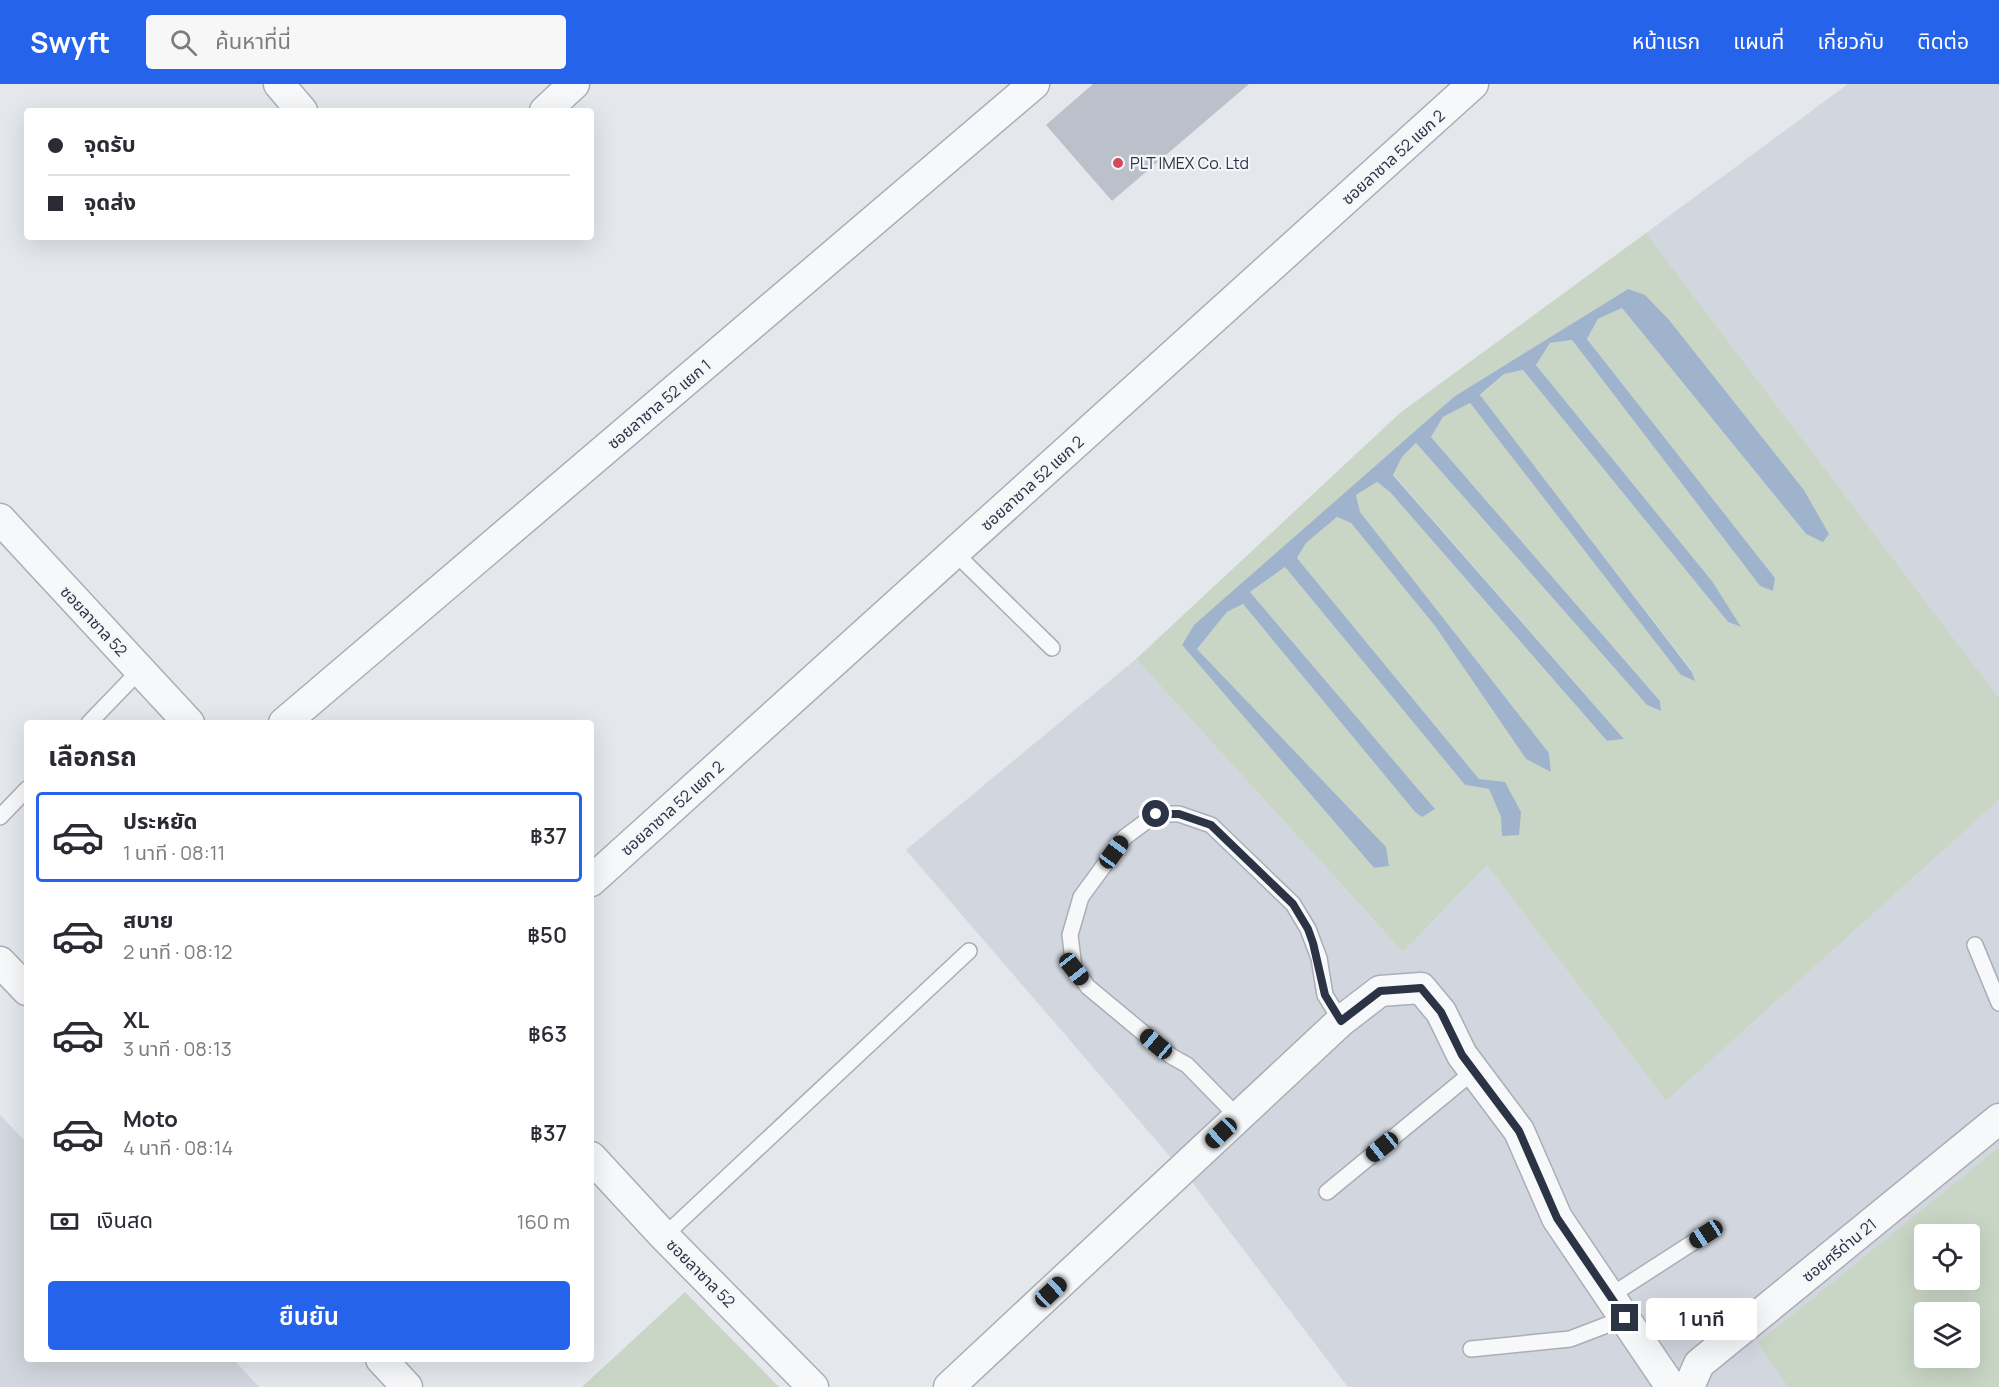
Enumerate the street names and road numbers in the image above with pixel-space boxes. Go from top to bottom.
street label: ซอยลาซาล 52 แยก 2 [1337,105,1449,209]
street label: ซอยลาซาล 52 แยก 1 [602,354,716,454]
street label: ซอยลาซาล 52 แยก 2 [976,431,1088,535]
street label: ซอยลาซาล 52 [56,581,132,661]
street label: ซอยลาซาล 52 แยก 2 [616,756,728,860]
street label: ซอยศรีด่าน 21 [1797,1213,1881,1287]
street label: ซอยลาซาล 52 [662,1234,740,1312]

